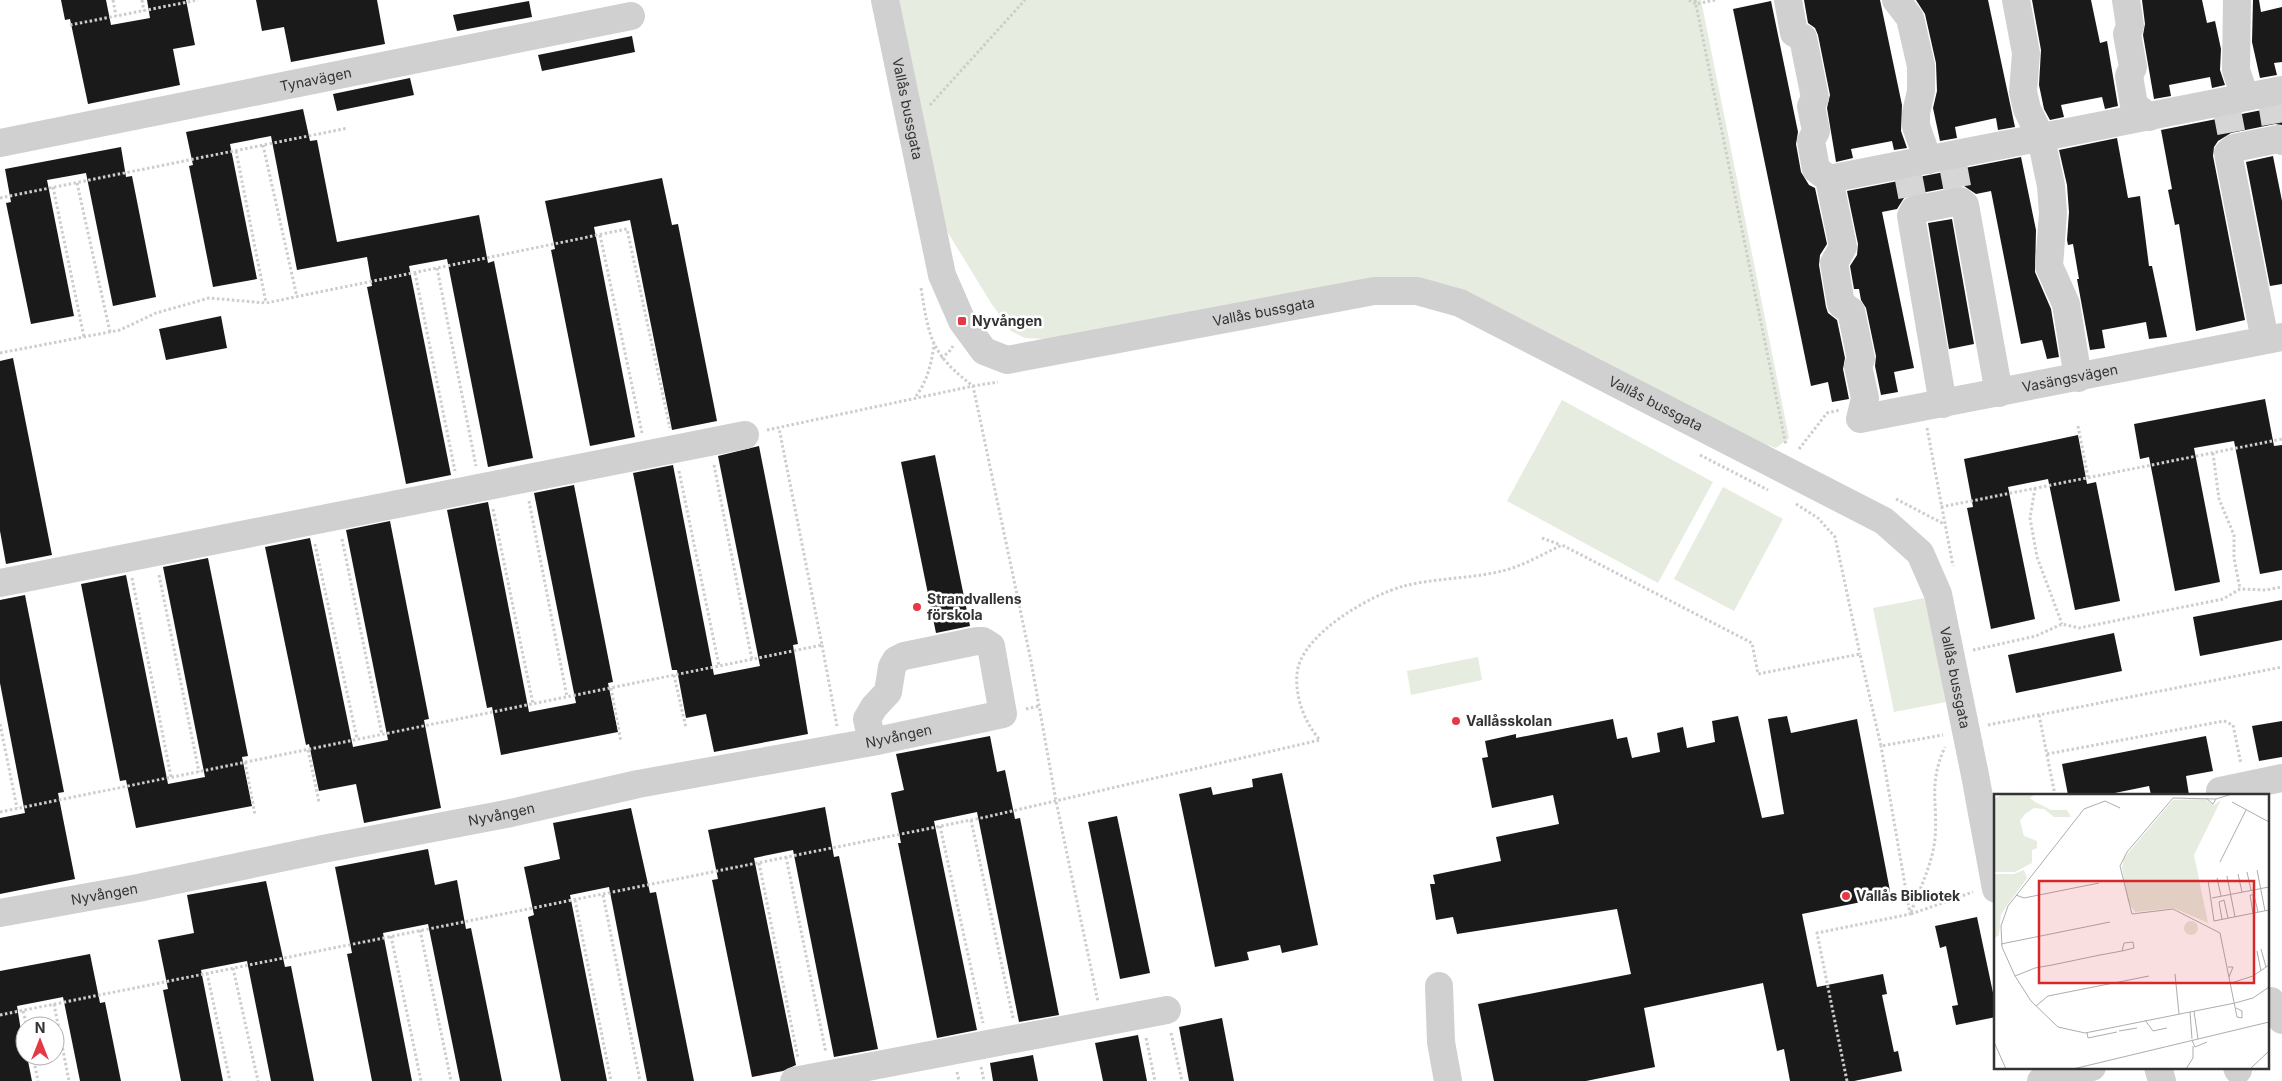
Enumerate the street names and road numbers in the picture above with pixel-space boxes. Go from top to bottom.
street label: Vallås bussgata [889,56,927,161]
street label: Tynavägen [278,63,353,94]
street label: Vallås bussgata [1211,293,1316,329]
street label: Vasängsvägen [2021,360,2119,395]
street label: Vallås bussgata [1606,372,1706,434]
street label: Vallås bussgata [1937,625,1974,730]
street label: Nyvången [864,720,933,751]
street label: Nyvången [467,799,536,829]
street label: Nyvången [69,879,139,908]

